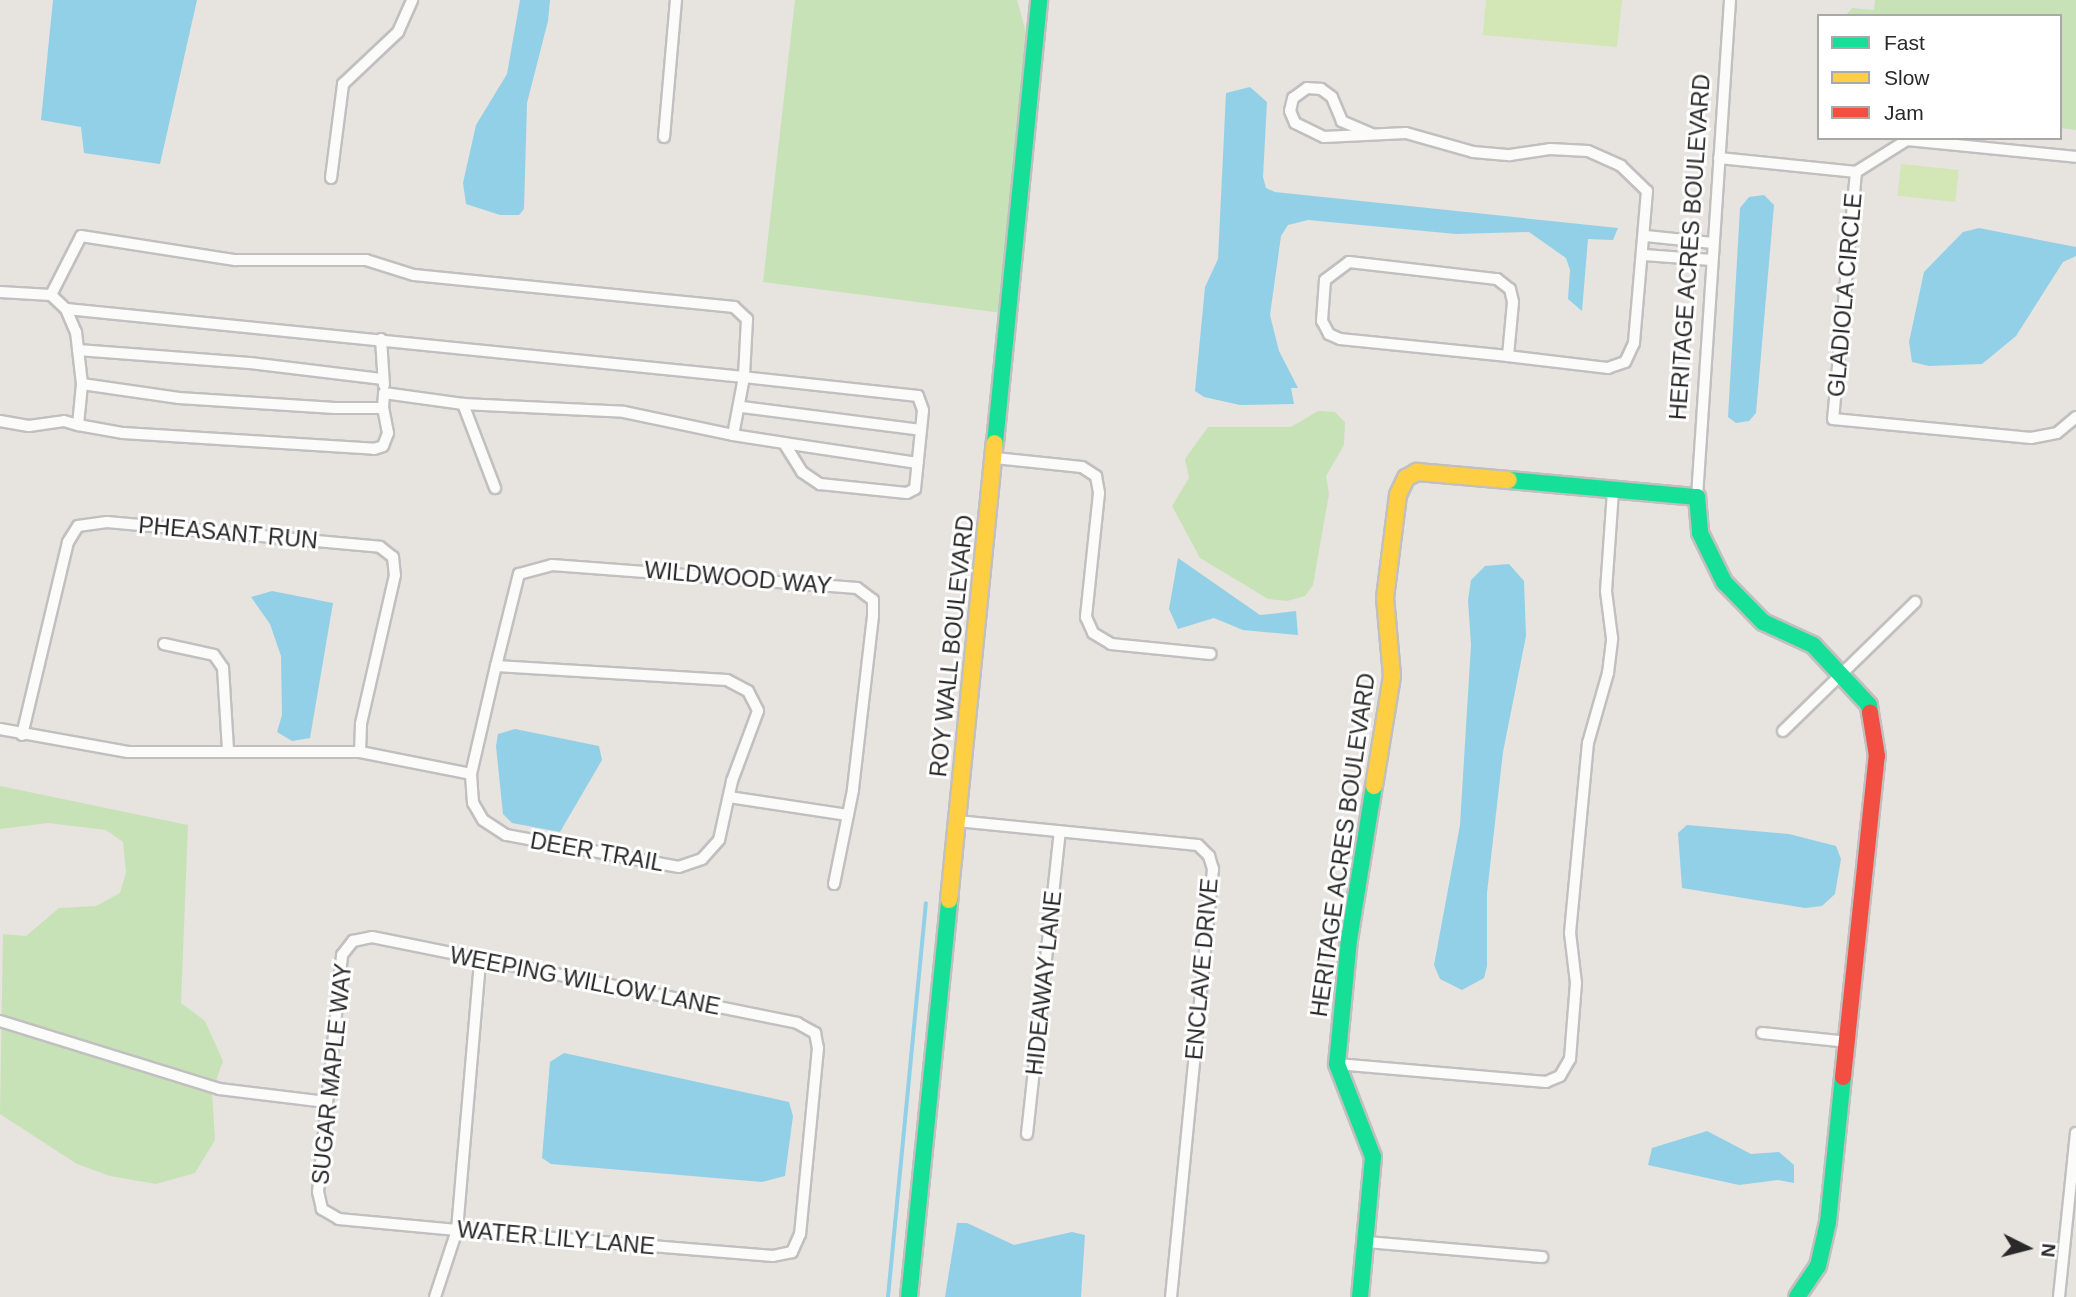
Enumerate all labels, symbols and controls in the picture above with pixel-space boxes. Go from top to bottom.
legend [1817,14,2062,140]
text: Fast [1884,31,1925,54]
text: Slow [1884,66,1930,89]
street label: HERITAGE ACRES BOULEVARD [1664,72,1716,422]
text: Jam [1884,101,1924,124]
street label: GLADIOLA CIRCLE [1822,191,1868,399]
street label: PHEASANT RUN [137,511,319,555]
street label: ROY WALL BOULEVARD [924,513,980,779]
street label: WILDWOOD WAY [643,556,833,600]
street label: HERITAGE ACRES BOULEVARD [1305,671,1381,1019]
street label: DEER TRAIL [528,827,666,877]
street label: ENCLAVE DRIVE [1180,877,1224,1061]
street label: HIDEAWAY LANE [1021,889,1067,1077]
street label: WEEPING WILLOW LANE [448,941,722,1021]
street label: SUGAR MAPLE WAY [307,962,357,1186]
north arrow [1992,1213,2062,1283]
street label: WATER LILY LANE [456,1216,656,1260]
text: N [2037,1242,2060,1258]

